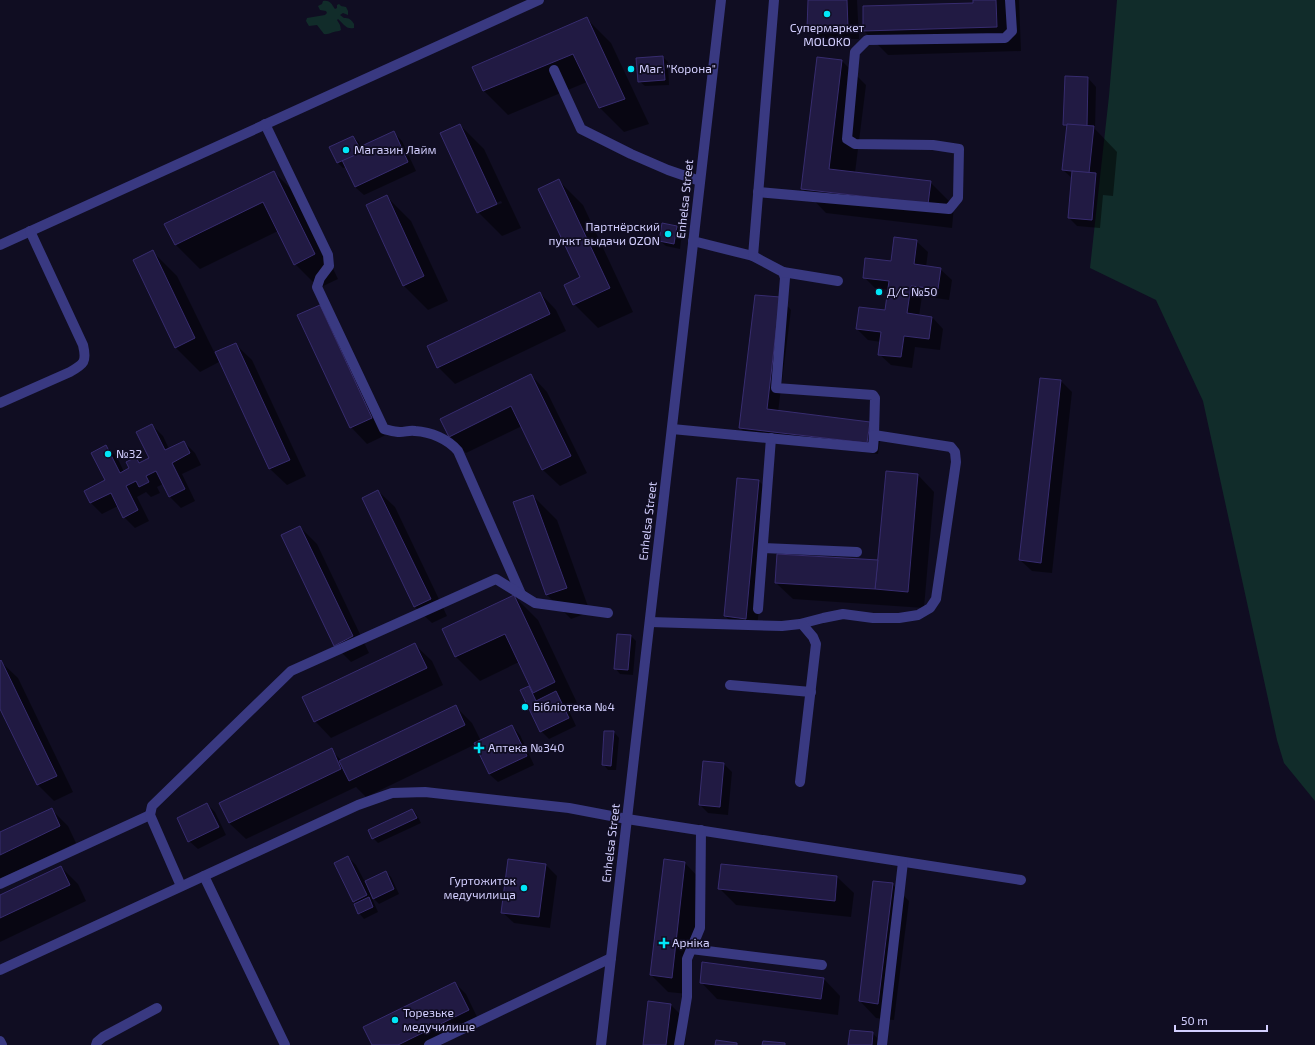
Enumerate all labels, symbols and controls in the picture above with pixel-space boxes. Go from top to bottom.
marker: Супермаркет MOLOKO [822,9,832,19]
place label: Супермаркет MOLOKO [790,20,864,48]
place label: Маг. "Корона" [639,61,716,75]
marker: Маг. "Корона" [626,64,636,74]
place label: Магазин Лайм [354,142,436,156]
marker: Магазин Лайм [341,145,351,155]
street label: Enhelsa Street [673,158,695,239]
place label: Партнёрский пункт выдачи OZON [549,219,660,248]
marker: Партнёрский пункт выдачи OZON [663,229,673,239]
place label: Д/С №50 [887,284,937,298]
marker: Д/С №50 [874,287,884,297]
place label: №32 [116,446,142,460]
marker: №32 [103,449,113,459]
street label: Enhelsa Street [635,480,659,561]
place label: Бібліотека №4 [533,699,615,713]
marker: Бібліотека №4 [520,702,530,712]
place label: Аптека №340 [488,740,564,754]
marker: Аптека №340 [473,742,485,754]
street label: Enhelsa Street [598,802,622,883]
place label: Гуртожиток медучилища [444,873,517,902]
marker: Гуртожиток медучилища [519,883,529,893]
place label: Арніка [672,935,710,949]
marker: Арніка [659,938,669,948]
place label: Торезьке медучилище [403,1005,475,1034]
scale bar [1175,1007,1267,1033]
text: 50 m [1181,1013,1208,1027]
marker: Торезьке медучилище [390,1015,400,1025]

